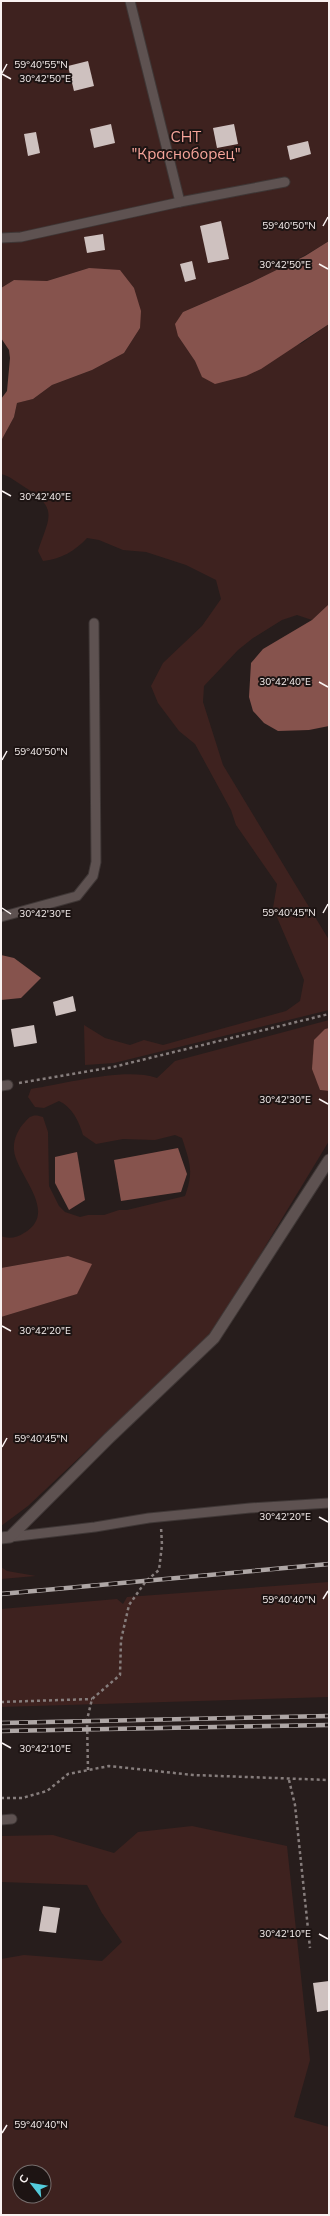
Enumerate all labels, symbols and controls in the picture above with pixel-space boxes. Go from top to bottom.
text: 59°40'55"N [14,58,68,71]
text: 30°42'50"E [19,72,71,85]
park label: СНТ "Красноборец" [131,127,241,163]
text: 59°40'50"N [262,219,316,232]
text: 30°42'50"E [259,258,311,271]
text: 30°42'40"E [19,490,71,503]
text: 30°42'40"E [259,675,311,688]
text: 59°40'50"N [14,745,68,758]
text: 59°40'45"N [262,906,316,919]
text: 30°42'30"E [19,907,71,920]
text: 30°42'30"E [259,1093,311,1106]
text: 30°42'20"E [19,1324,71,1337]
text: 59°40'45"N [14,1432,68,1445]
text: 30°42'20"E [259,1510,311,1523]
text: 59°40'40"N [262,1593,316,1606]
text: 30°42'10"E [19,1742,71,1755]
text: 30°42'10"E [259,1927,311,1940]
text: 59°40'40"N [14,2118,68,2131]
north arrow [12,2164,52,2204]
text: С [15,2172,32,2186]

